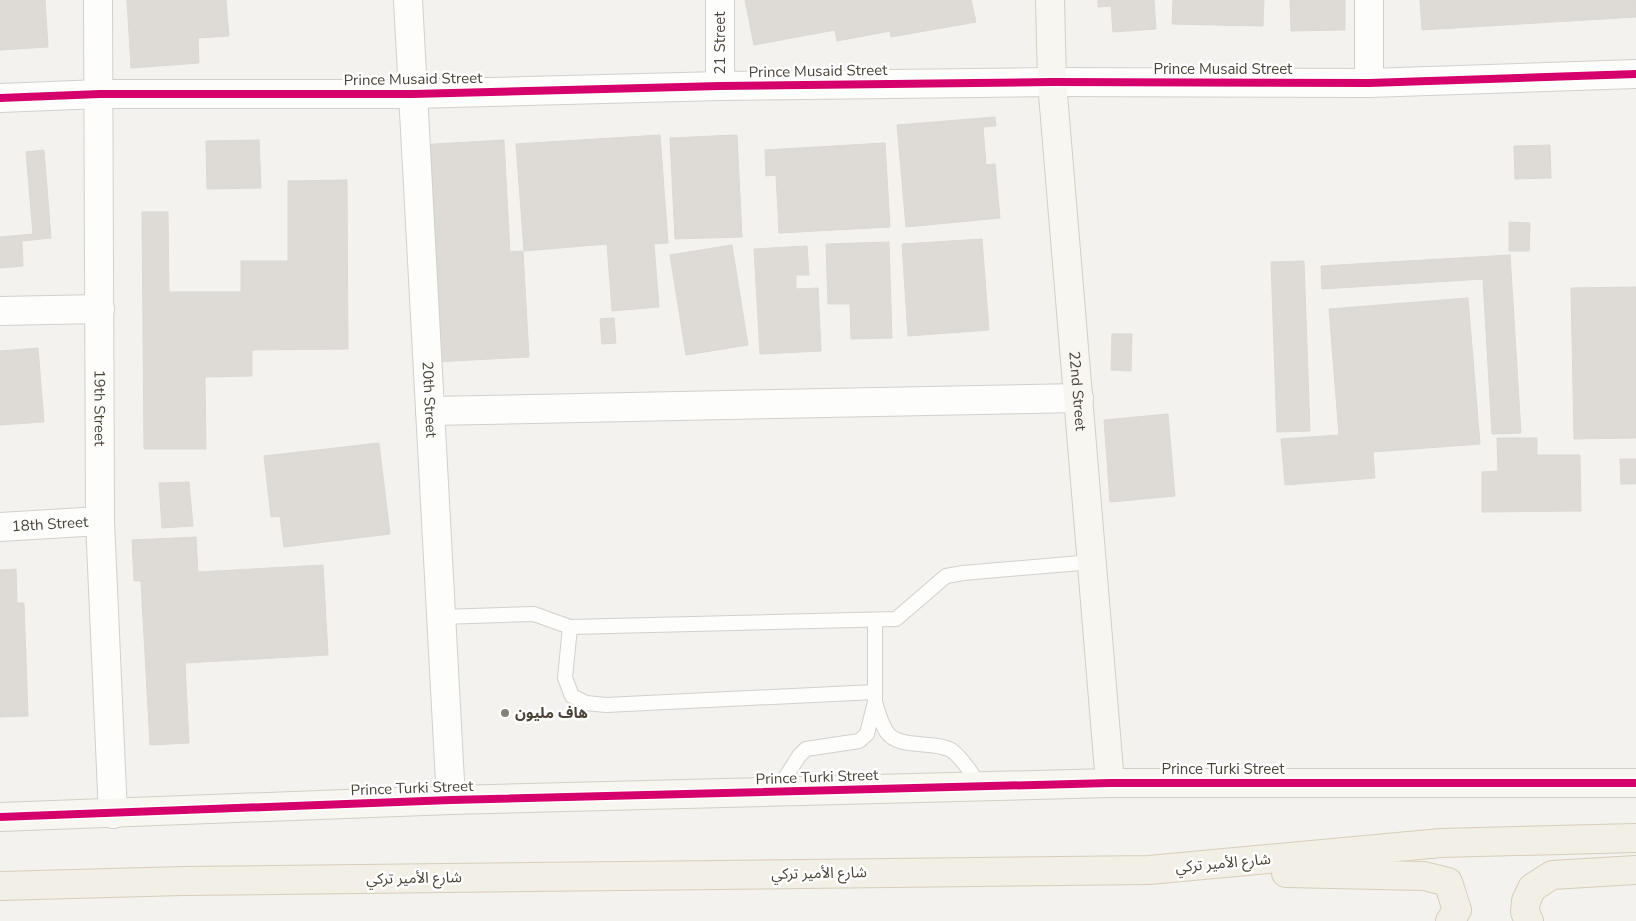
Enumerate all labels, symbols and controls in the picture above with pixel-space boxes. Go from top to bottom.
street label: 21 Street [710,11,730,74]
street label: Prince Musaid Street [1154,59,1293,79]
street label: Prince Musaid Street [748,60,888,82]
street label: Prince Musaid Street [343,68,483,90]
street label: 22nd Street [1064,350,1091,432]
street label: 20th Street [417,361,442,439]
street label: 19th Street [89,370,110,447]
street label: 18th Street [11,512,90,536]
place label: هاف مليون [515,703,588,723]
marker: هاف مليون [499,707,511,719]
street label: Prince Turki Street [1162,759,1285,779]
street label: Prince Turki Street [755,765,879,789]
street label: Prince Turki Street [350,776,474,800]
street label: شارع الأمير تركي [1174,849,1272,879]
street label: شارع الأمير تركي [771,862,867,886]
street label: شارع الأمير تركي [366,867,462,891]

